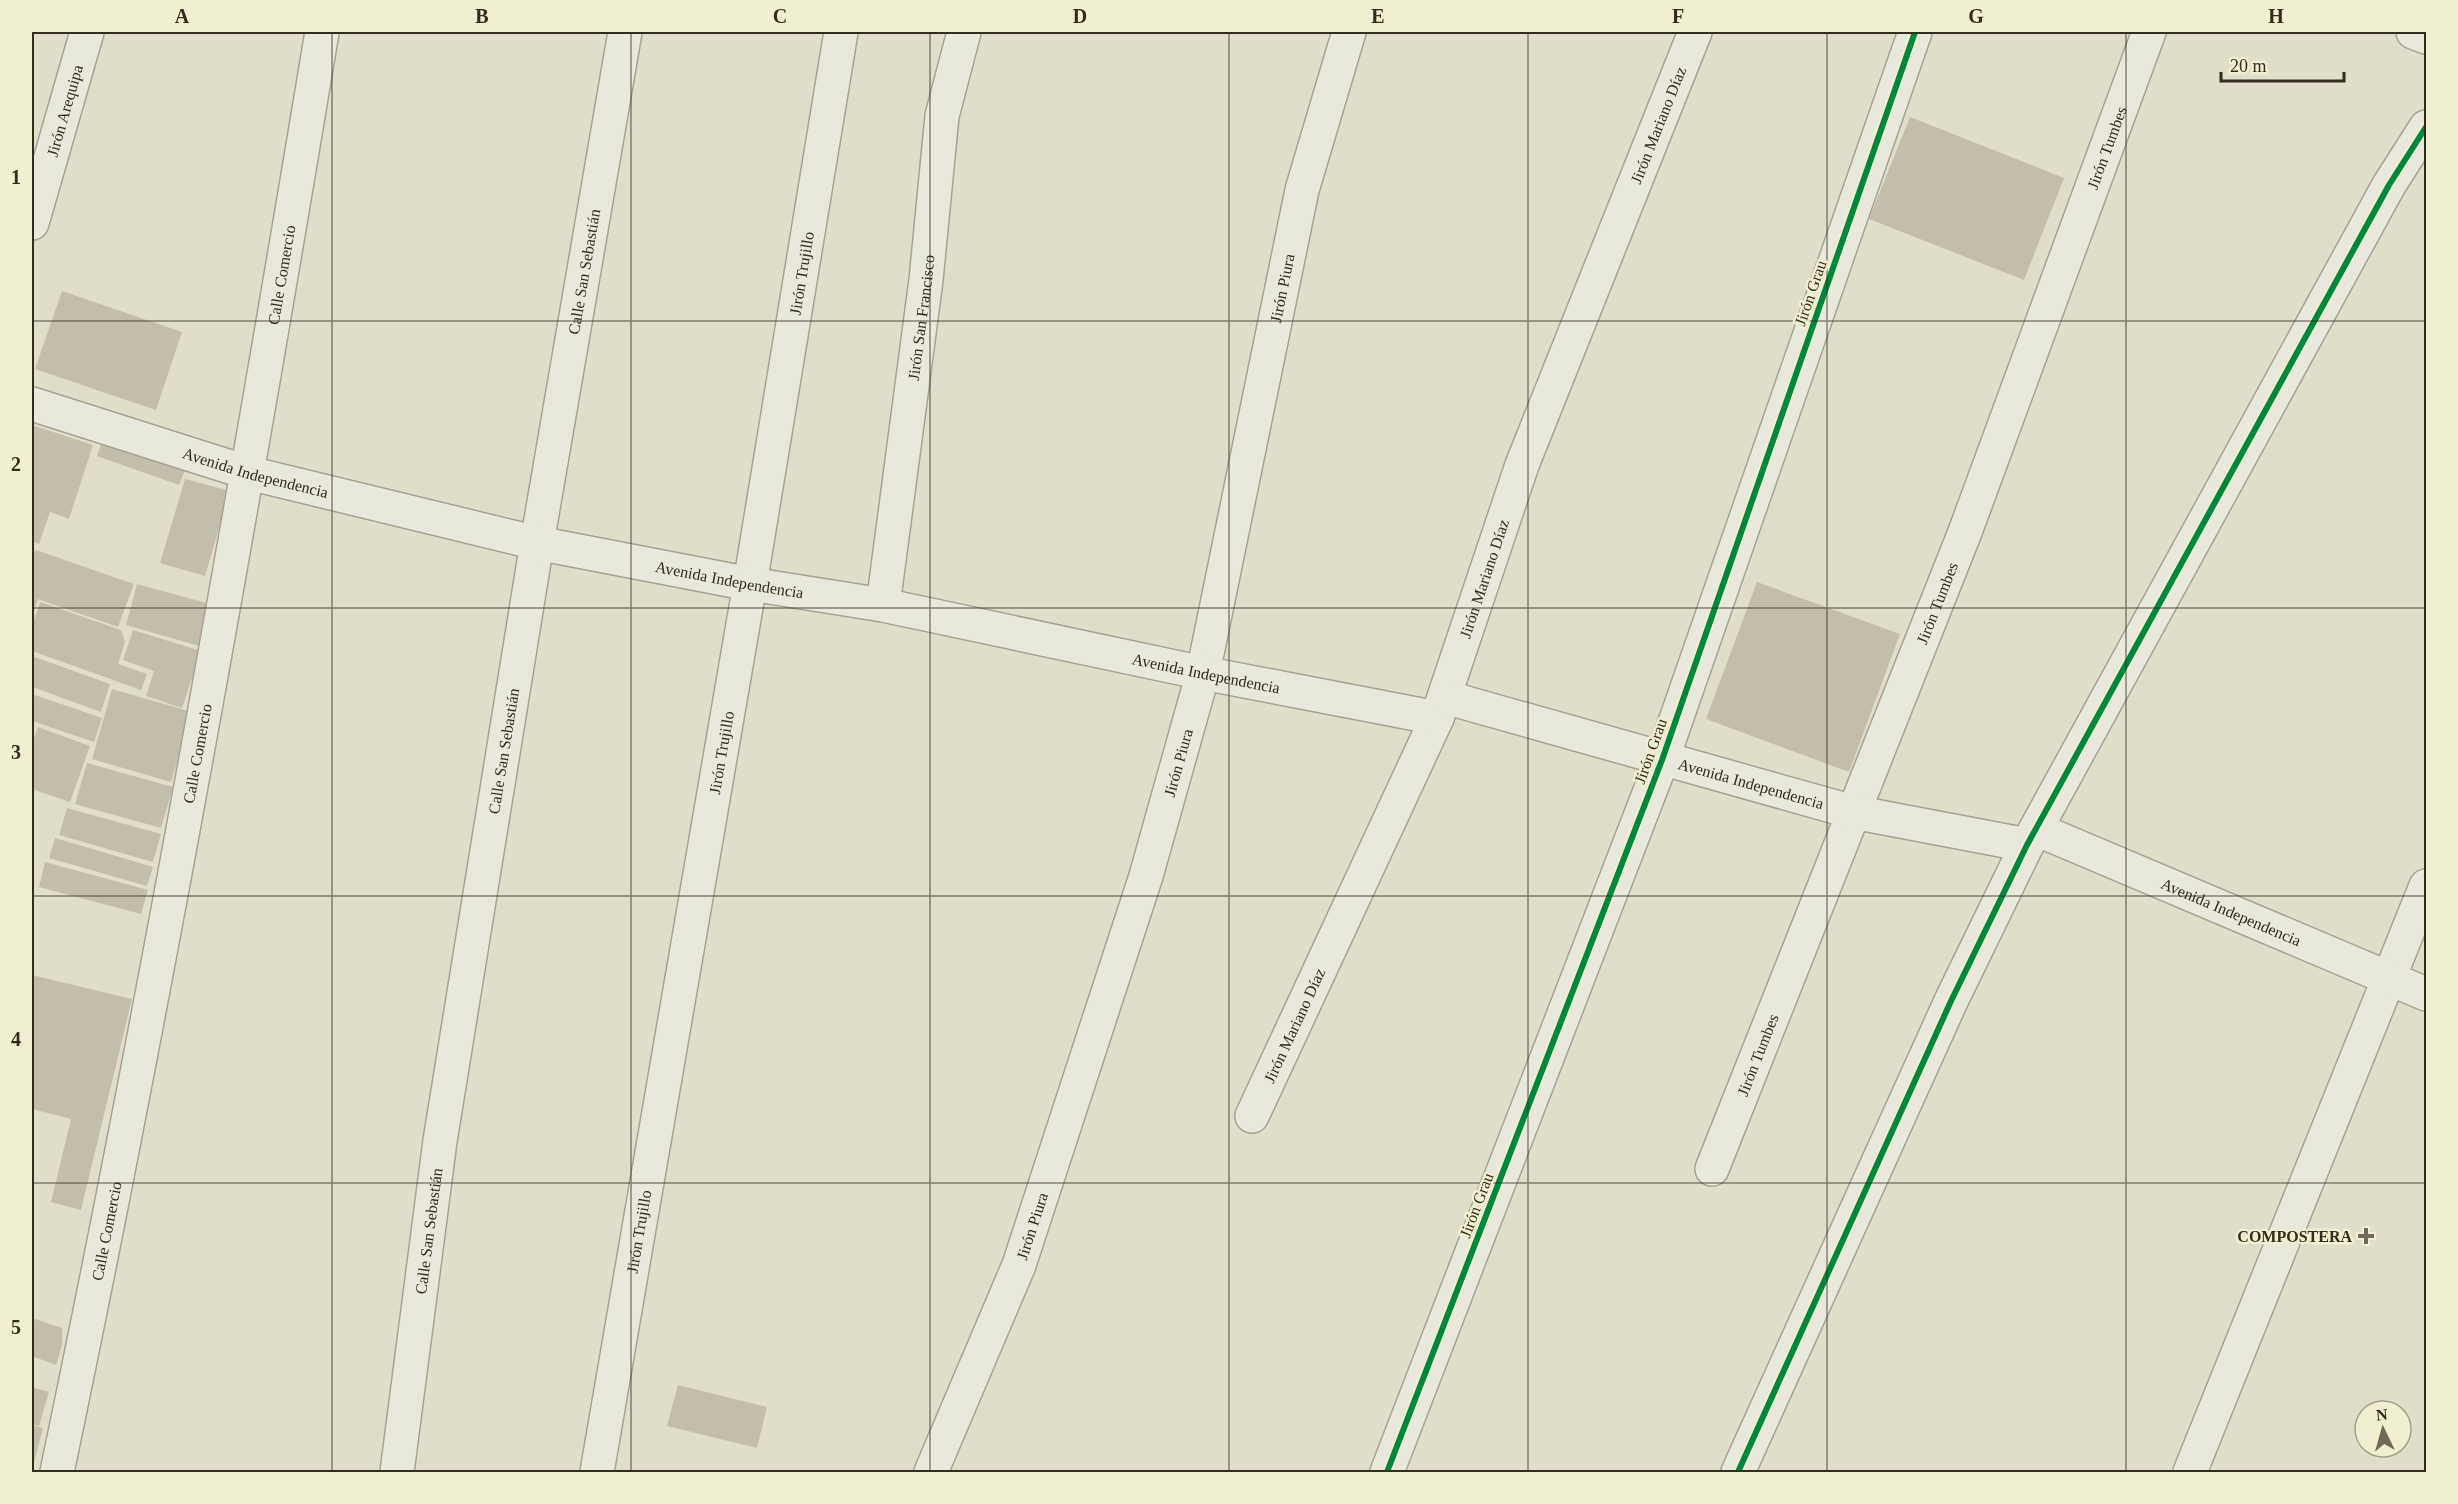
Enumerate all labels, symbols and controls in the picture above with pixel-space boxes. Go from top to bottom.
text: A [175,5,190,27]
text: B [475,5,489,27]
text: C [773,5,787,27]
text: D [1073,5,1087,27]
text: E [1371,5,1385,27]
text: F [1672,5,1684,27]
text: G [1968,5,1984,27]
text: H [2268,5,2284,27]
scale bar [2221,45,2344,83]
text: 20 m [2230,56,2267,76]
street label: Jirón Arequipa [44,63,86,159]
street label: Jirón Mariano Díaz [1627,64,1689,186]
street label: Jirón Tumbes [2084,104,2130,191]
text: 1 [11,166,21,188]
street label: Calle San Sebastián [565,208,603,336]
street label: Calle Comercio [265,224,298,326]
street label: Jirón Trujillo [787,230,817,316]
street label: Jirón Piura [1267,252,1298,324]
street label: Jirón San Francisco [905,254,937,381]
street label: Jirón Grau [1791,258,1830,328]
street label: Avenida Independencia [181,444,330,501]
text: 2 [11,453,21,475]
street label: Jirón Mariano Díaz [1456,517,1512,640]
street label: Avenida Independencia [654,558,805,601]
street label: Jirón Tumbes [1913,560,1961,647]
street label: Avenida Independencia [1131,650,1281,697]
street label: Calle San Sebastián [485,687,522,815]
street label: Calle Comercio [180,702,215,805]
street label: Jirón Trujillo [706,710,737,796]
street label: Jirón Grau [1631,716,1670,786]
street label: Jirón Piura [1161,727,1196,799]
text: 3 [11,741,21,763]
street label: Avenida Independencia [1676,755,1826,812]
street label: Avenida Independencia [2158,875,2304,949]
street label: Jirón Mariano Díaz [1261,966,1329,1086]
street label: Jirón Tumbes [1734,1011,1782,1098]
text: 4 [11,1028,21,1050]
street label: Calle San Sebastián [412,1167,445,1295]
street label: Jirón Grau [1456,1170,1497,1240]
street label: Calle Comercio [88,1180,125,1282]
street label: Jirón Trujillo [623,1189,654,1275]
street label: Jirón Piura [1013,1190,1051,1262]
marker: COMPOSTERA [2357,1227,2375,1245]
place label: COMPOSTERA [2237,1228,2352,1245]
text: 5 [11,1316,21,1338]
north arrow [2353,1399,2413,1459]
text: N [2375,1406,2389,1424]

